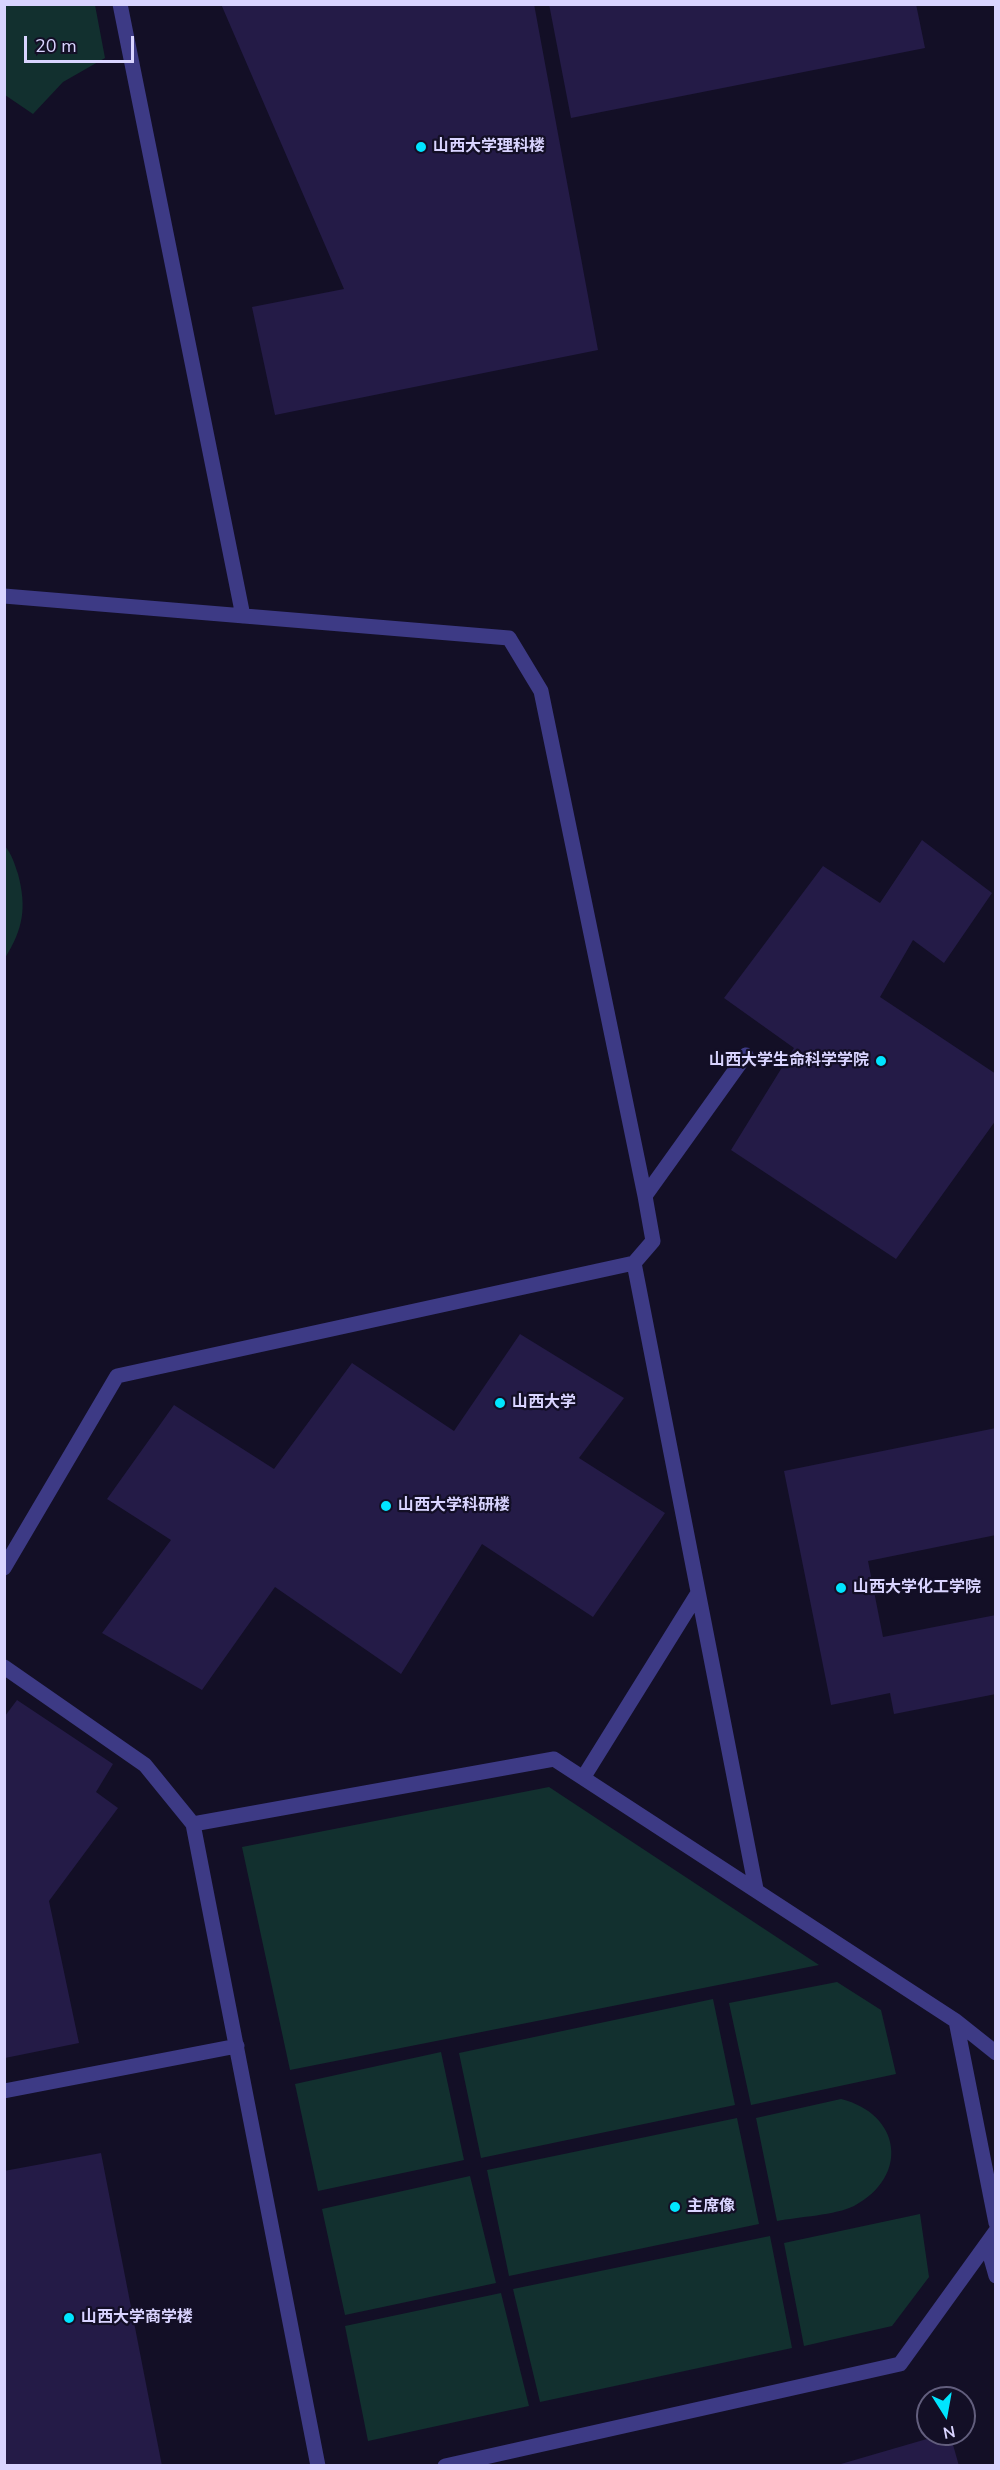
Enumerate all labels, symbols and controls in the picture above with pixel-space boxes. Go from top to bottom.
scale bar [27,24,136,62]
text: 20 m [35,34,77,58]
place label: 山西大学理科楼 [433,137,545,157]
marker: 山西大学理科楼 [414,140,428,154]
place label: 山西大学生命科学学院 [709,1051,869,1071]
marker: 山西大学生命科学学院 [874,1054,888,1068]
place label: 山西大学 [512,1393,576,1413]
marker: 山西大学 [493,1396,507,1410]
place label: 山西大学科研楼 [398,1496,510,1516]
marker: 山西大学科研楼 [379,1499,393,1513]
place label: 山西大学化工学院 [853,1578,981,1598]
marker: 山西大学化工学院 [834,1581,848,1595]
place label: 主席像 [687,2197,735,2217]
marker: 主席像 [668,2200,682,2214]
place label: 山西大学商学楼 [81,2308,193,2328]
marker: 山西大学商学楼 [62,2311,76,2325]
north arrow [916,2386,976,2446]
text: N [941,2420,957,2444]

